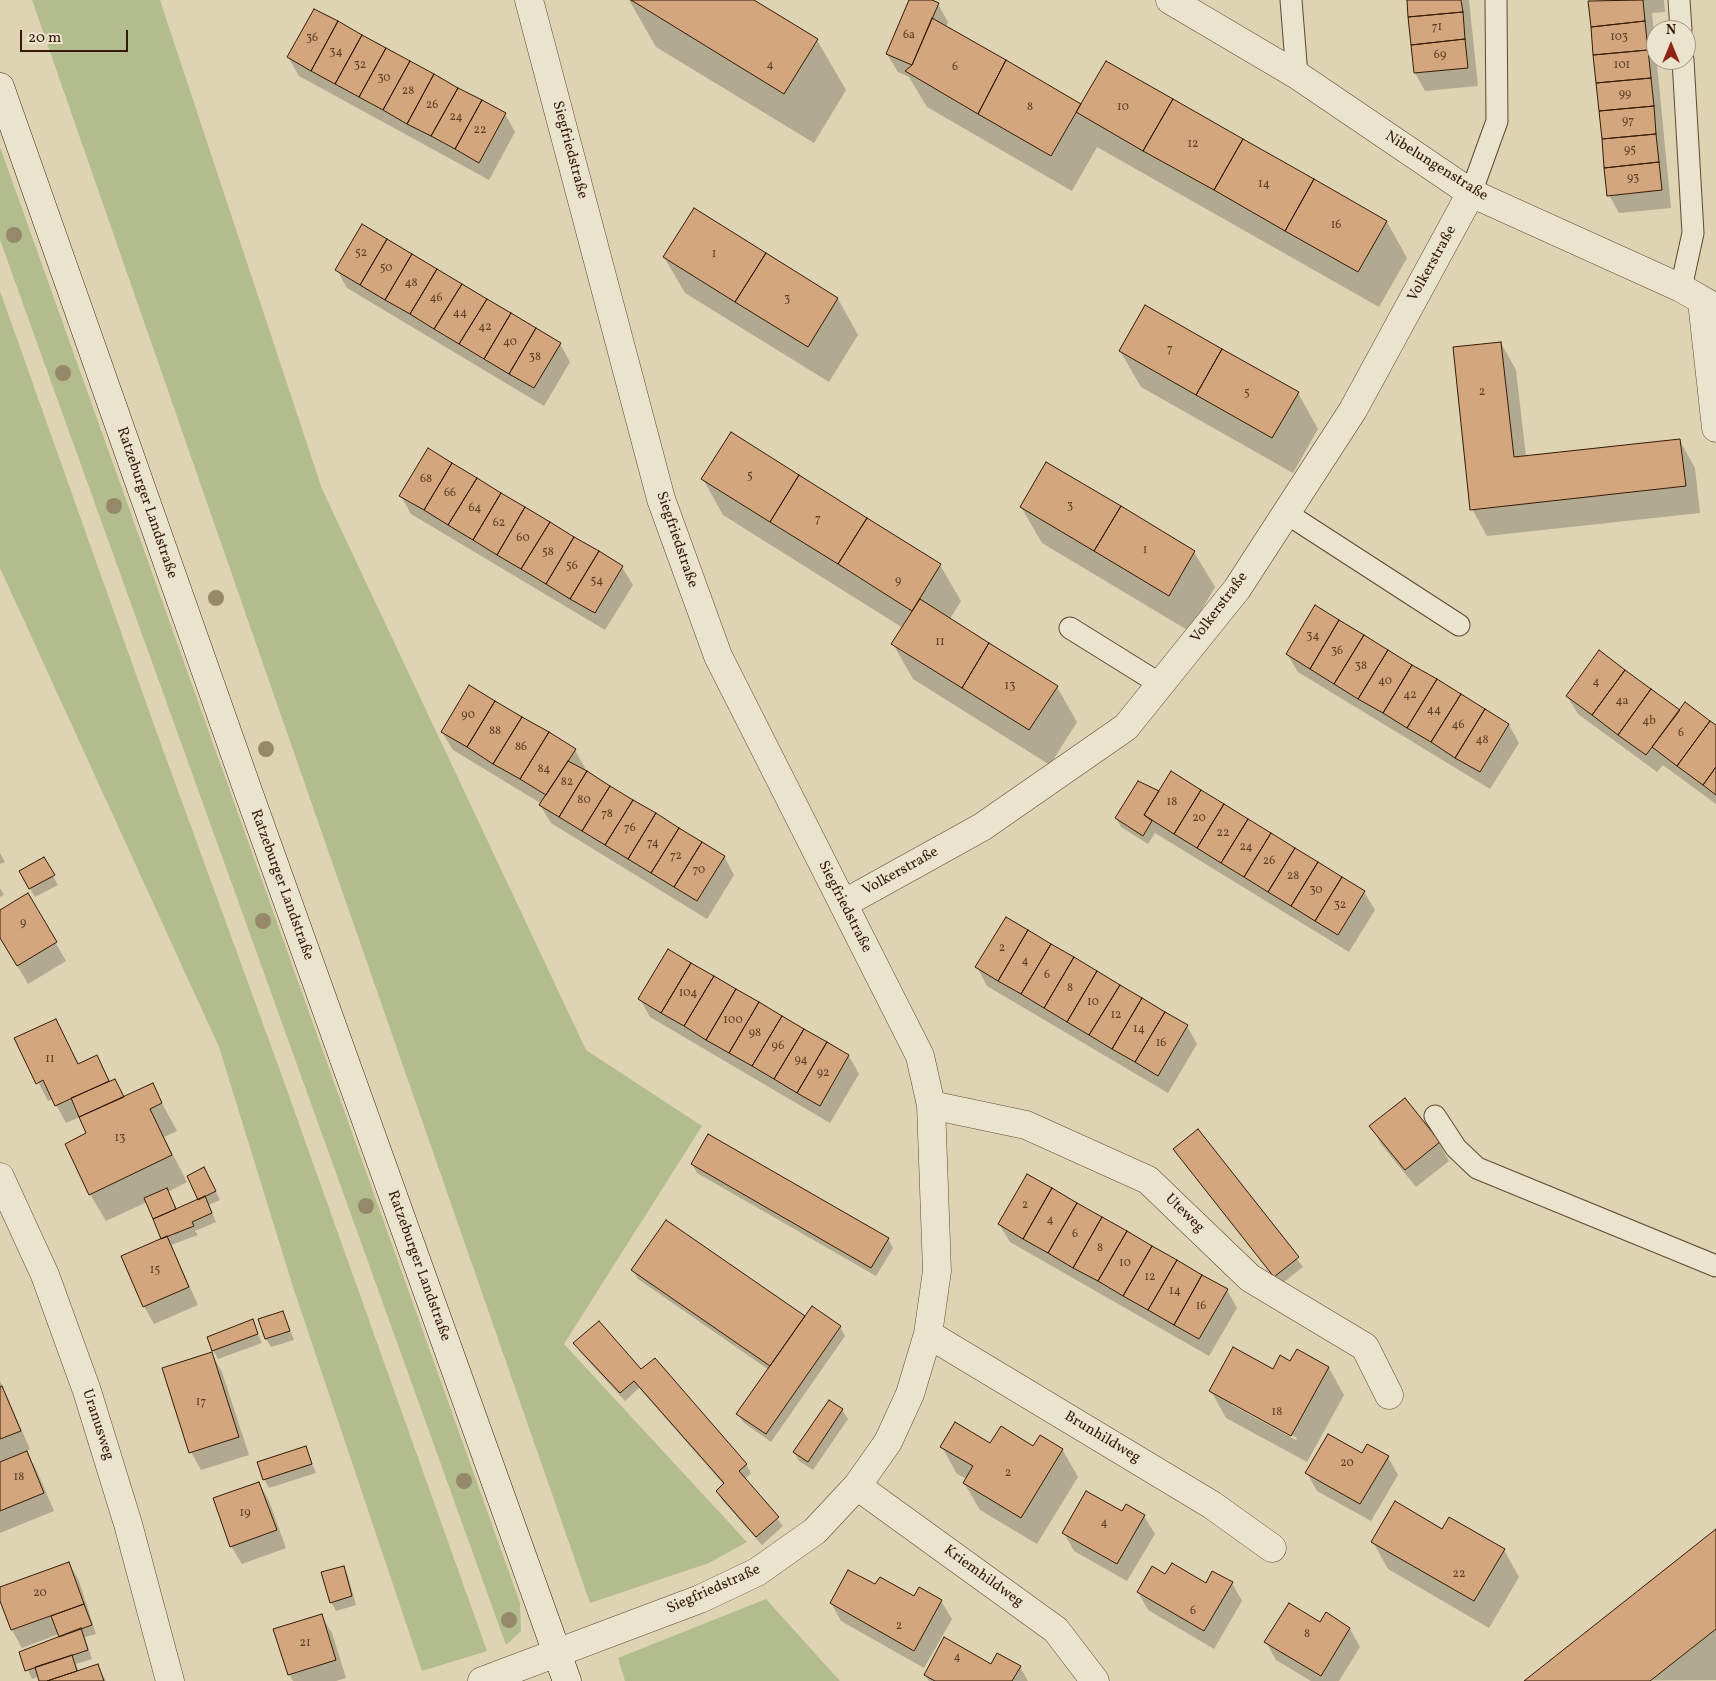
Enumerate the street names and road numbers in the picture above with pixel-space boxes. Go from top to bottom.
street label: Siegfriedstraße [547,99,591,201]
street label: Nibelungenstraße [1381,128,1491,206]
street label: Volkerstraße [1405,223,1461,305]
street label: Ratzeburger Landstraße [112,425,180,581]
street label: Siegfriedstraße [651,490,701,590]
street label: Volkerstraße [1188,569,1252,647]
street label: Ratzeburger Landstraße [245,807,317,963]
street label: Volkerstraße [860,844,942,900]
street label: Siegfriedstraße [813,858,875,956]
street label: Ratzeburger Landstraße [382,1188,454,1344]
street label: Uteweg [1160,1191,1208,1237]
street label: Uranusweg [77,1387,117,1463]
street label: Brunhildweg [1061,1408,1143,1468]
street label: Kriemhildweg [940,1542,1026,1612]
street label: Siegfriedstraße [664,1561,764,1619]

